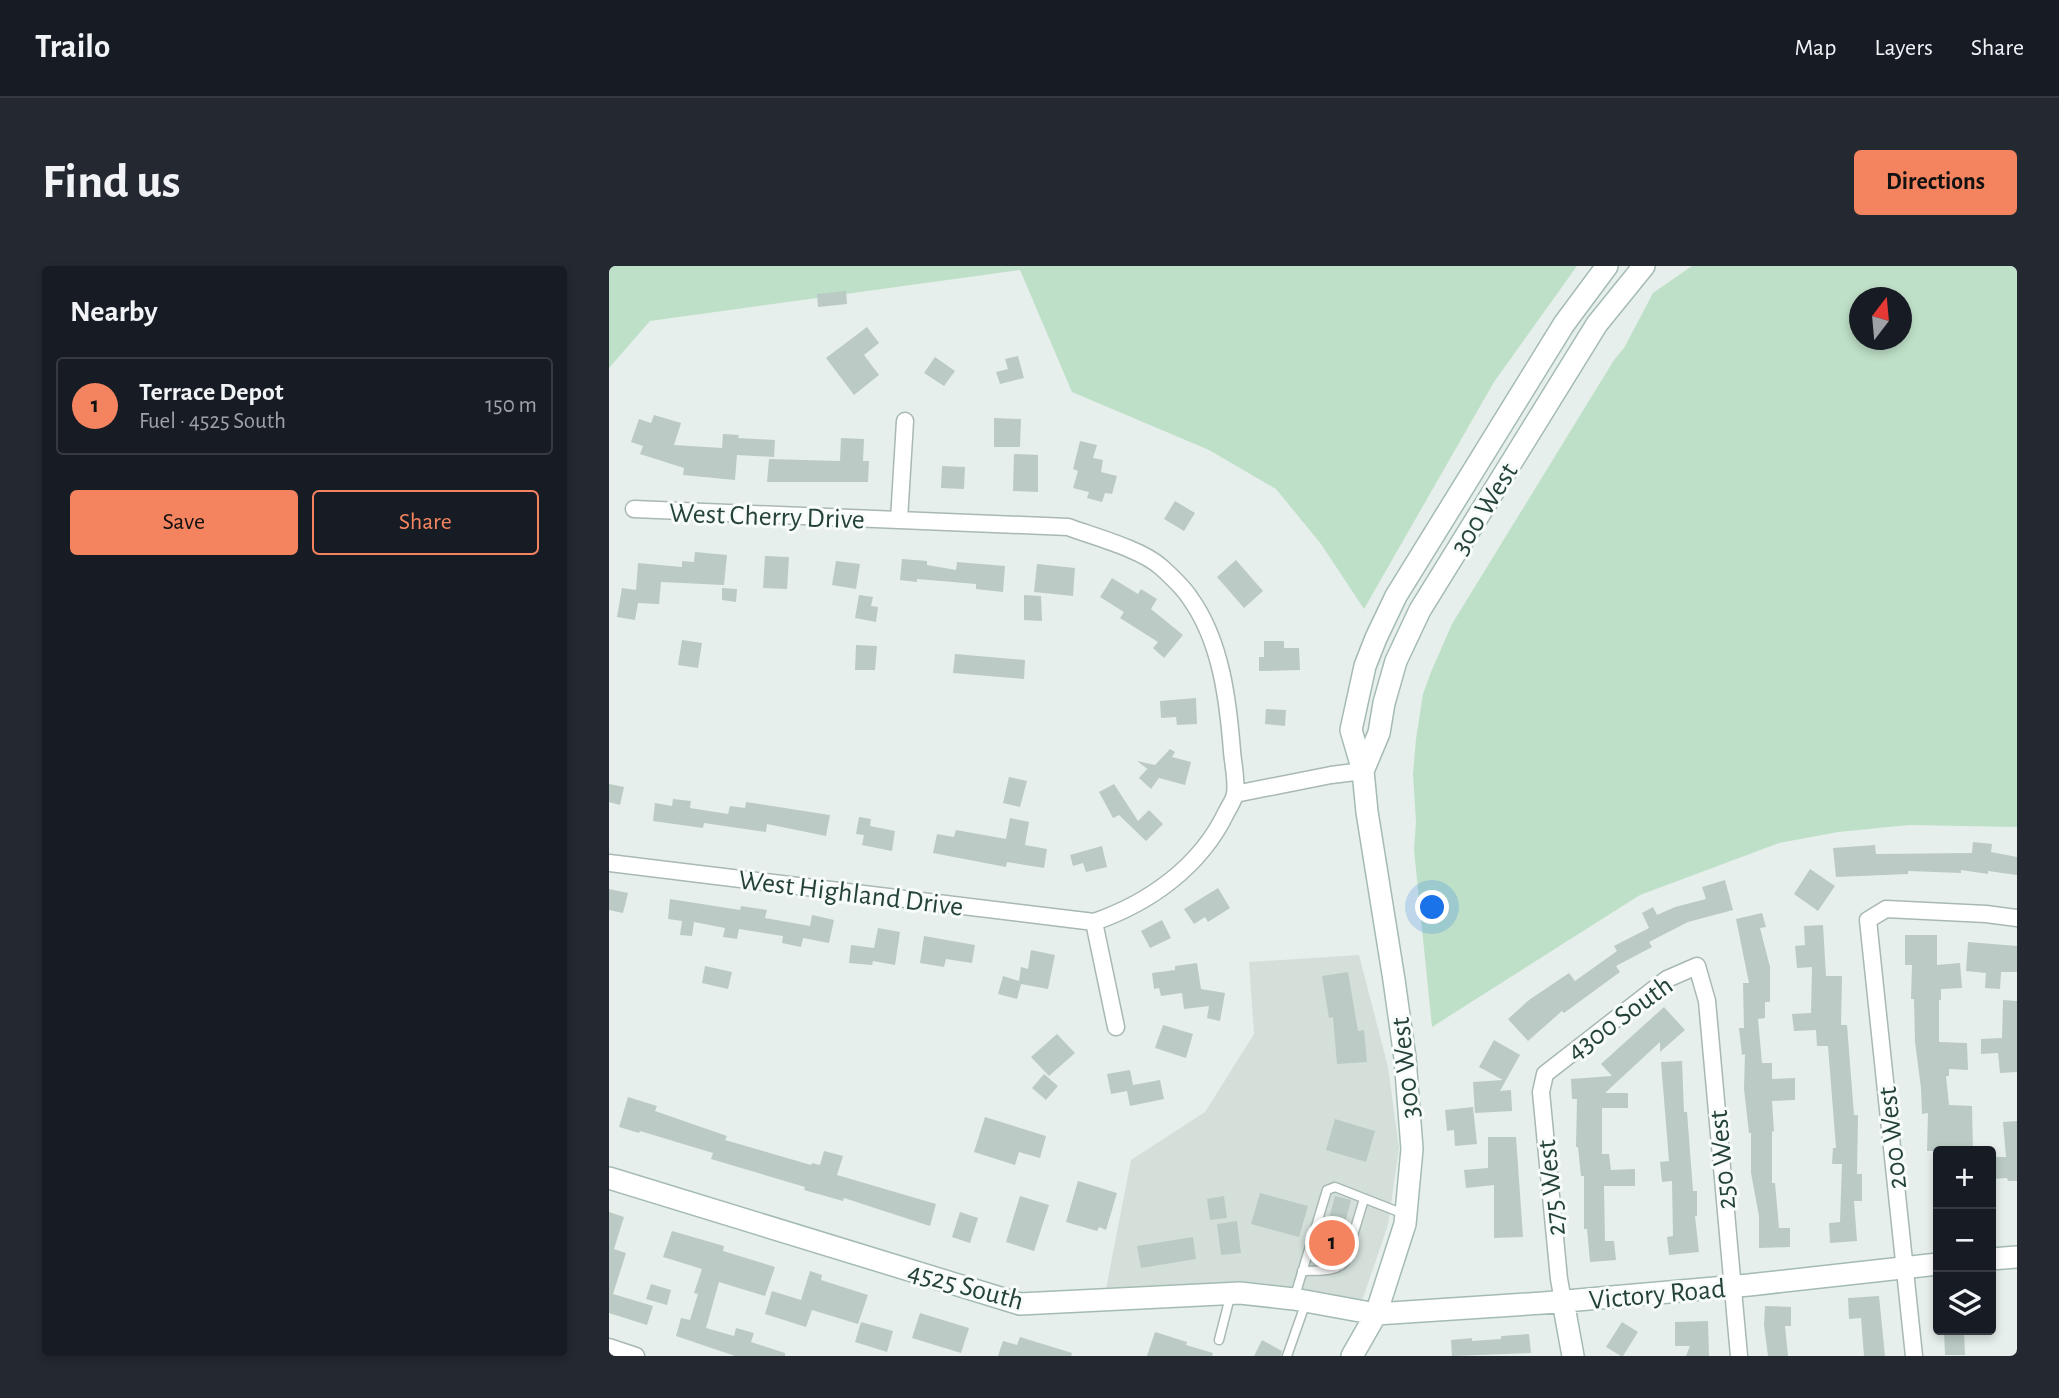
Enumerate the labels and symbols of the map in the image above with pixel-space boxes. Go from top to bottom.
north arrow [1849,287,1912,350]
street label: 300 West [1446,458,1524,560]
street label: West Cherry Drive [669,500,865,534]
street label: West Highland Drive [737,866,965,922]
your location [1415,890,1449,924]
street label: 4300 South [1562,971,1678,1066]
street label: 300 West [1387,1016,1425,1120]
street label: 200 West [1874,1085,1912,1190]
street label: 250 West [1705,1109,1741,1211]
street label: 275 West [1533,1138,1571,1237]
pin: 1 [1309,1217,1355,1269]
street label: 4525 South [905,1258,1026,1316]
street label: Victory Road [1588,1275,1727,1315]

